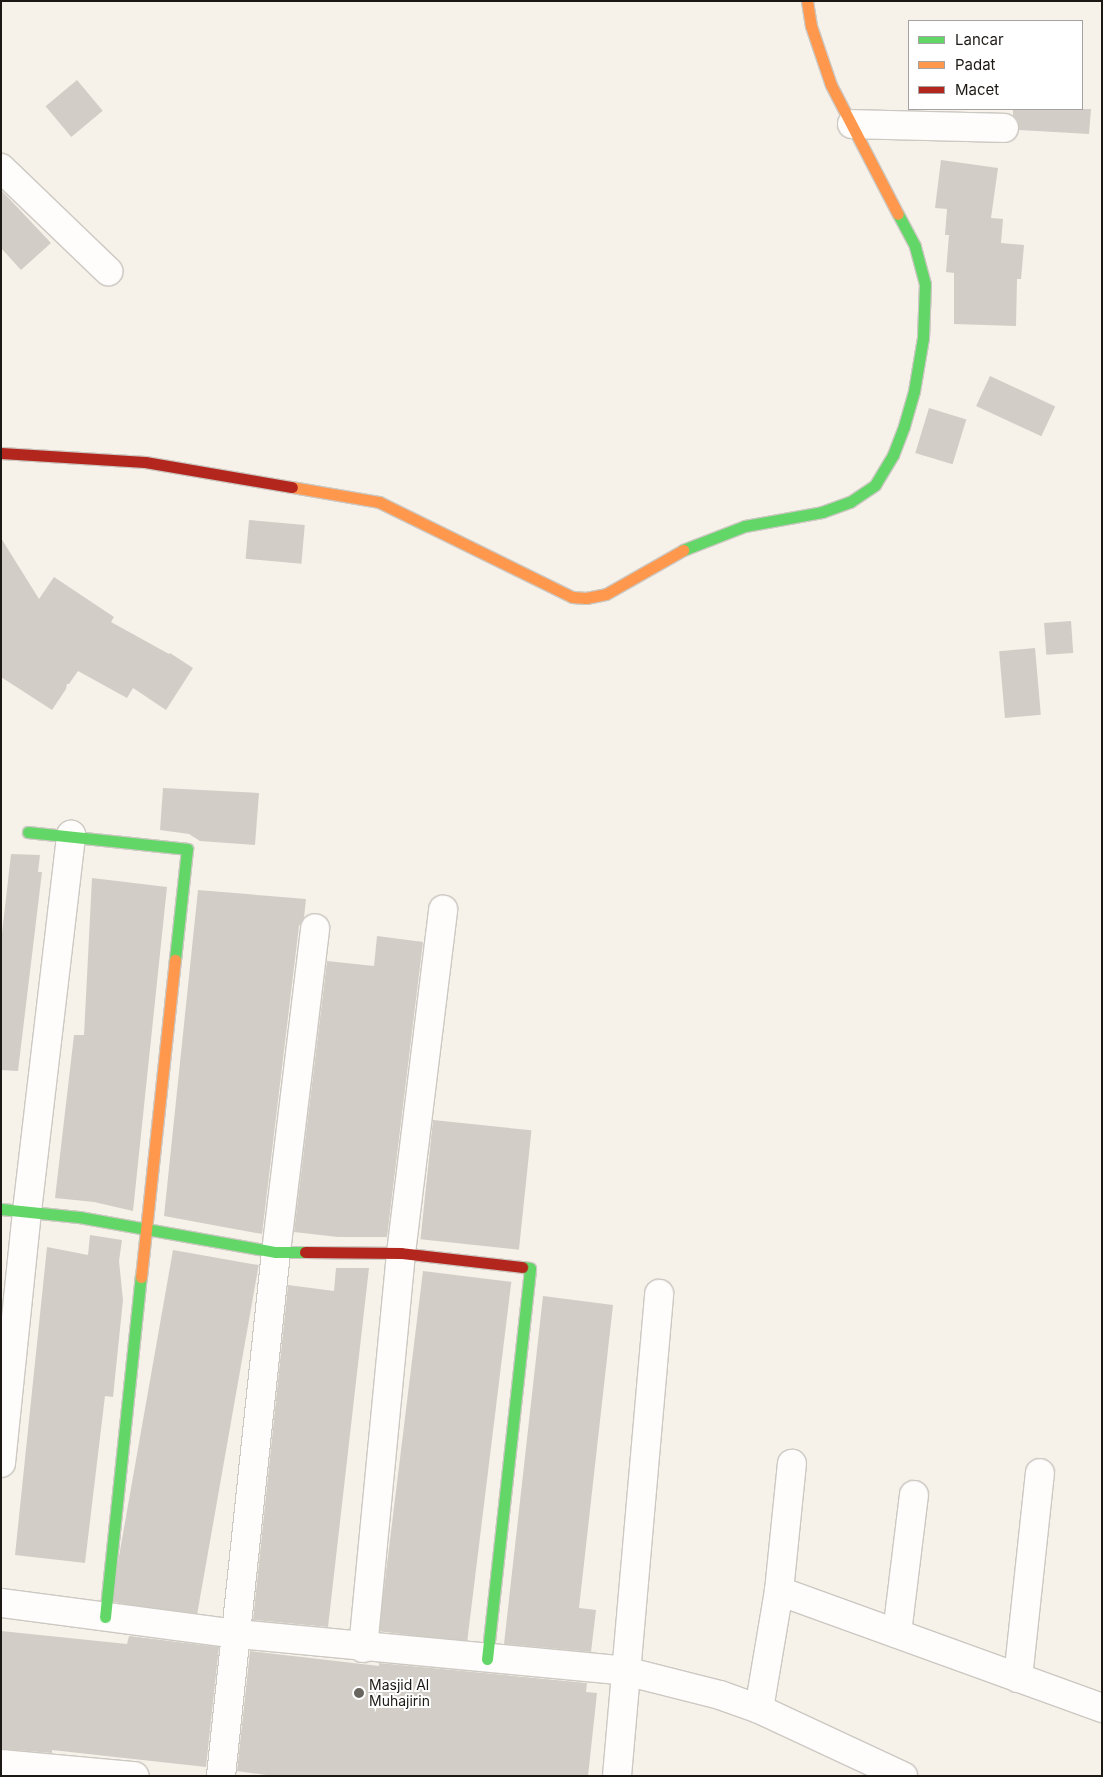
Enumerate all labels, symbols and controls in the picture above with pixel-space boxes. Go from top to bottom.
legend [908,20,1083,110]
text: Lancar [955,30,1004,49]
text: Padat [955,55,996,74]
text: Macet [955,80,999,99]
place label: Masjid Al Muhajirin [369,1677,430,1710]
marker: Masjid Al Muhajirin [353,1687,365,1699]

